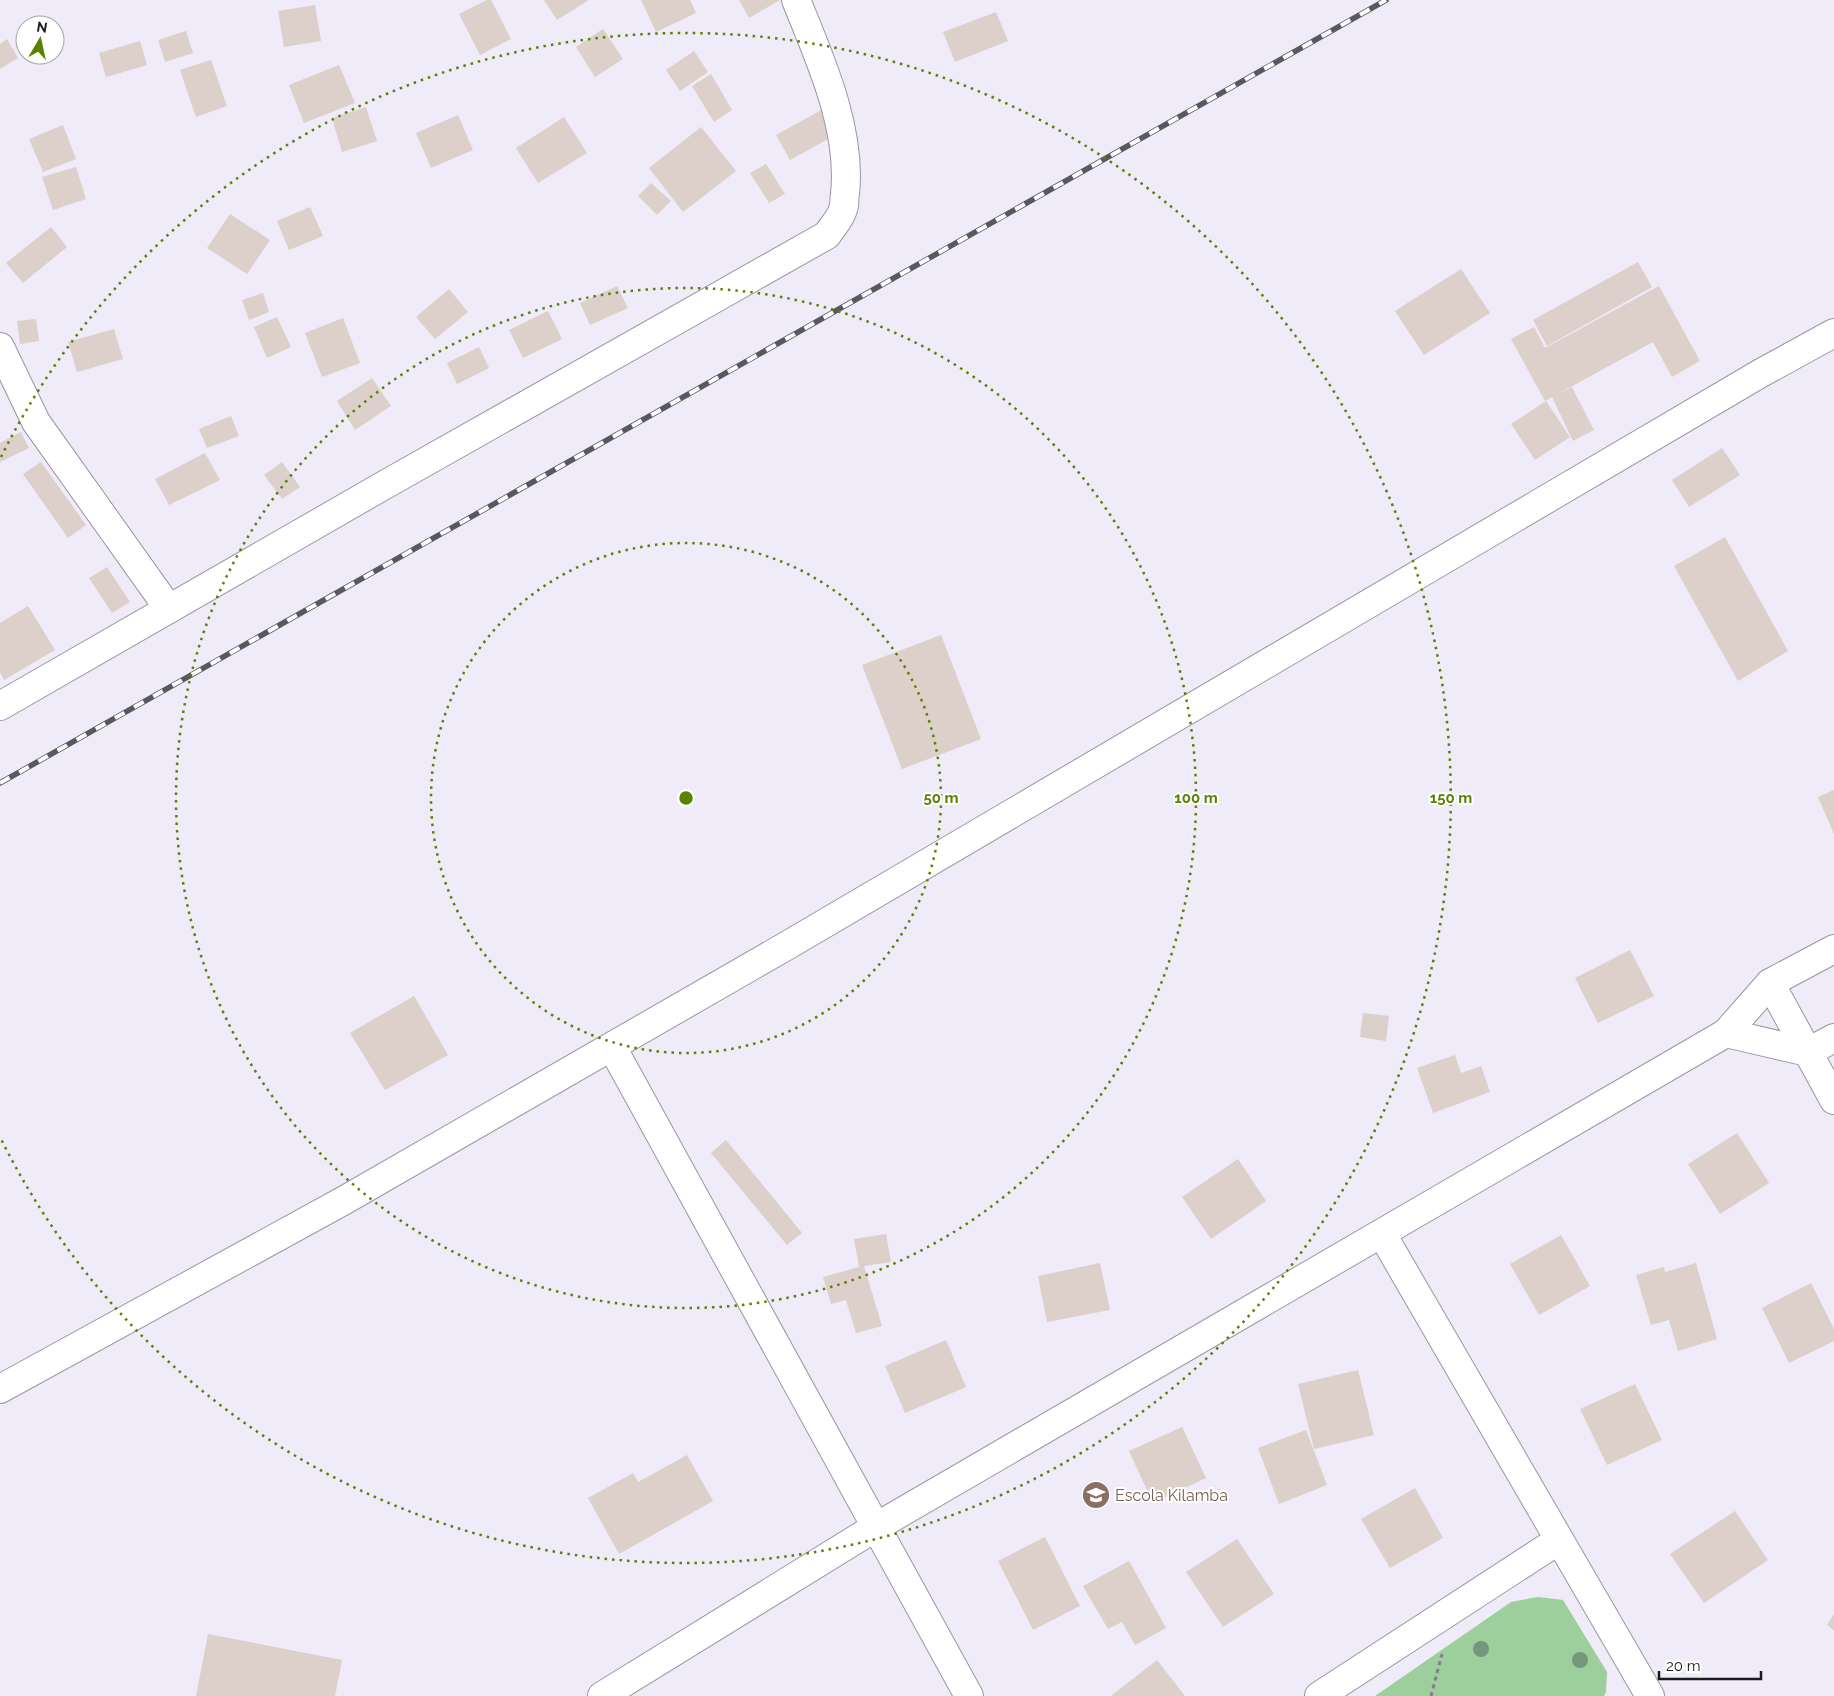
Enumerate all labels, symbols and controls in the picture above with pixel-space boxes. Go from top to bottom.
north arrow [15,15,65,65]
text: N [36,18,49,36]
centre of rings [677,789,695,807]
text: 50 m [923,789,959,807]
text: 100 m [1174,789,1218,807]
text: 150 m [1430,789,1472,807]
school or university icon: Escola Kilamba [1081,1480,1111,1510]
place label: Escola Kilamba [1115,1486,1228,1505]
scale bar [1659,1648,1762,1680]
text: 20 m [1666,1657,1701,1675]

